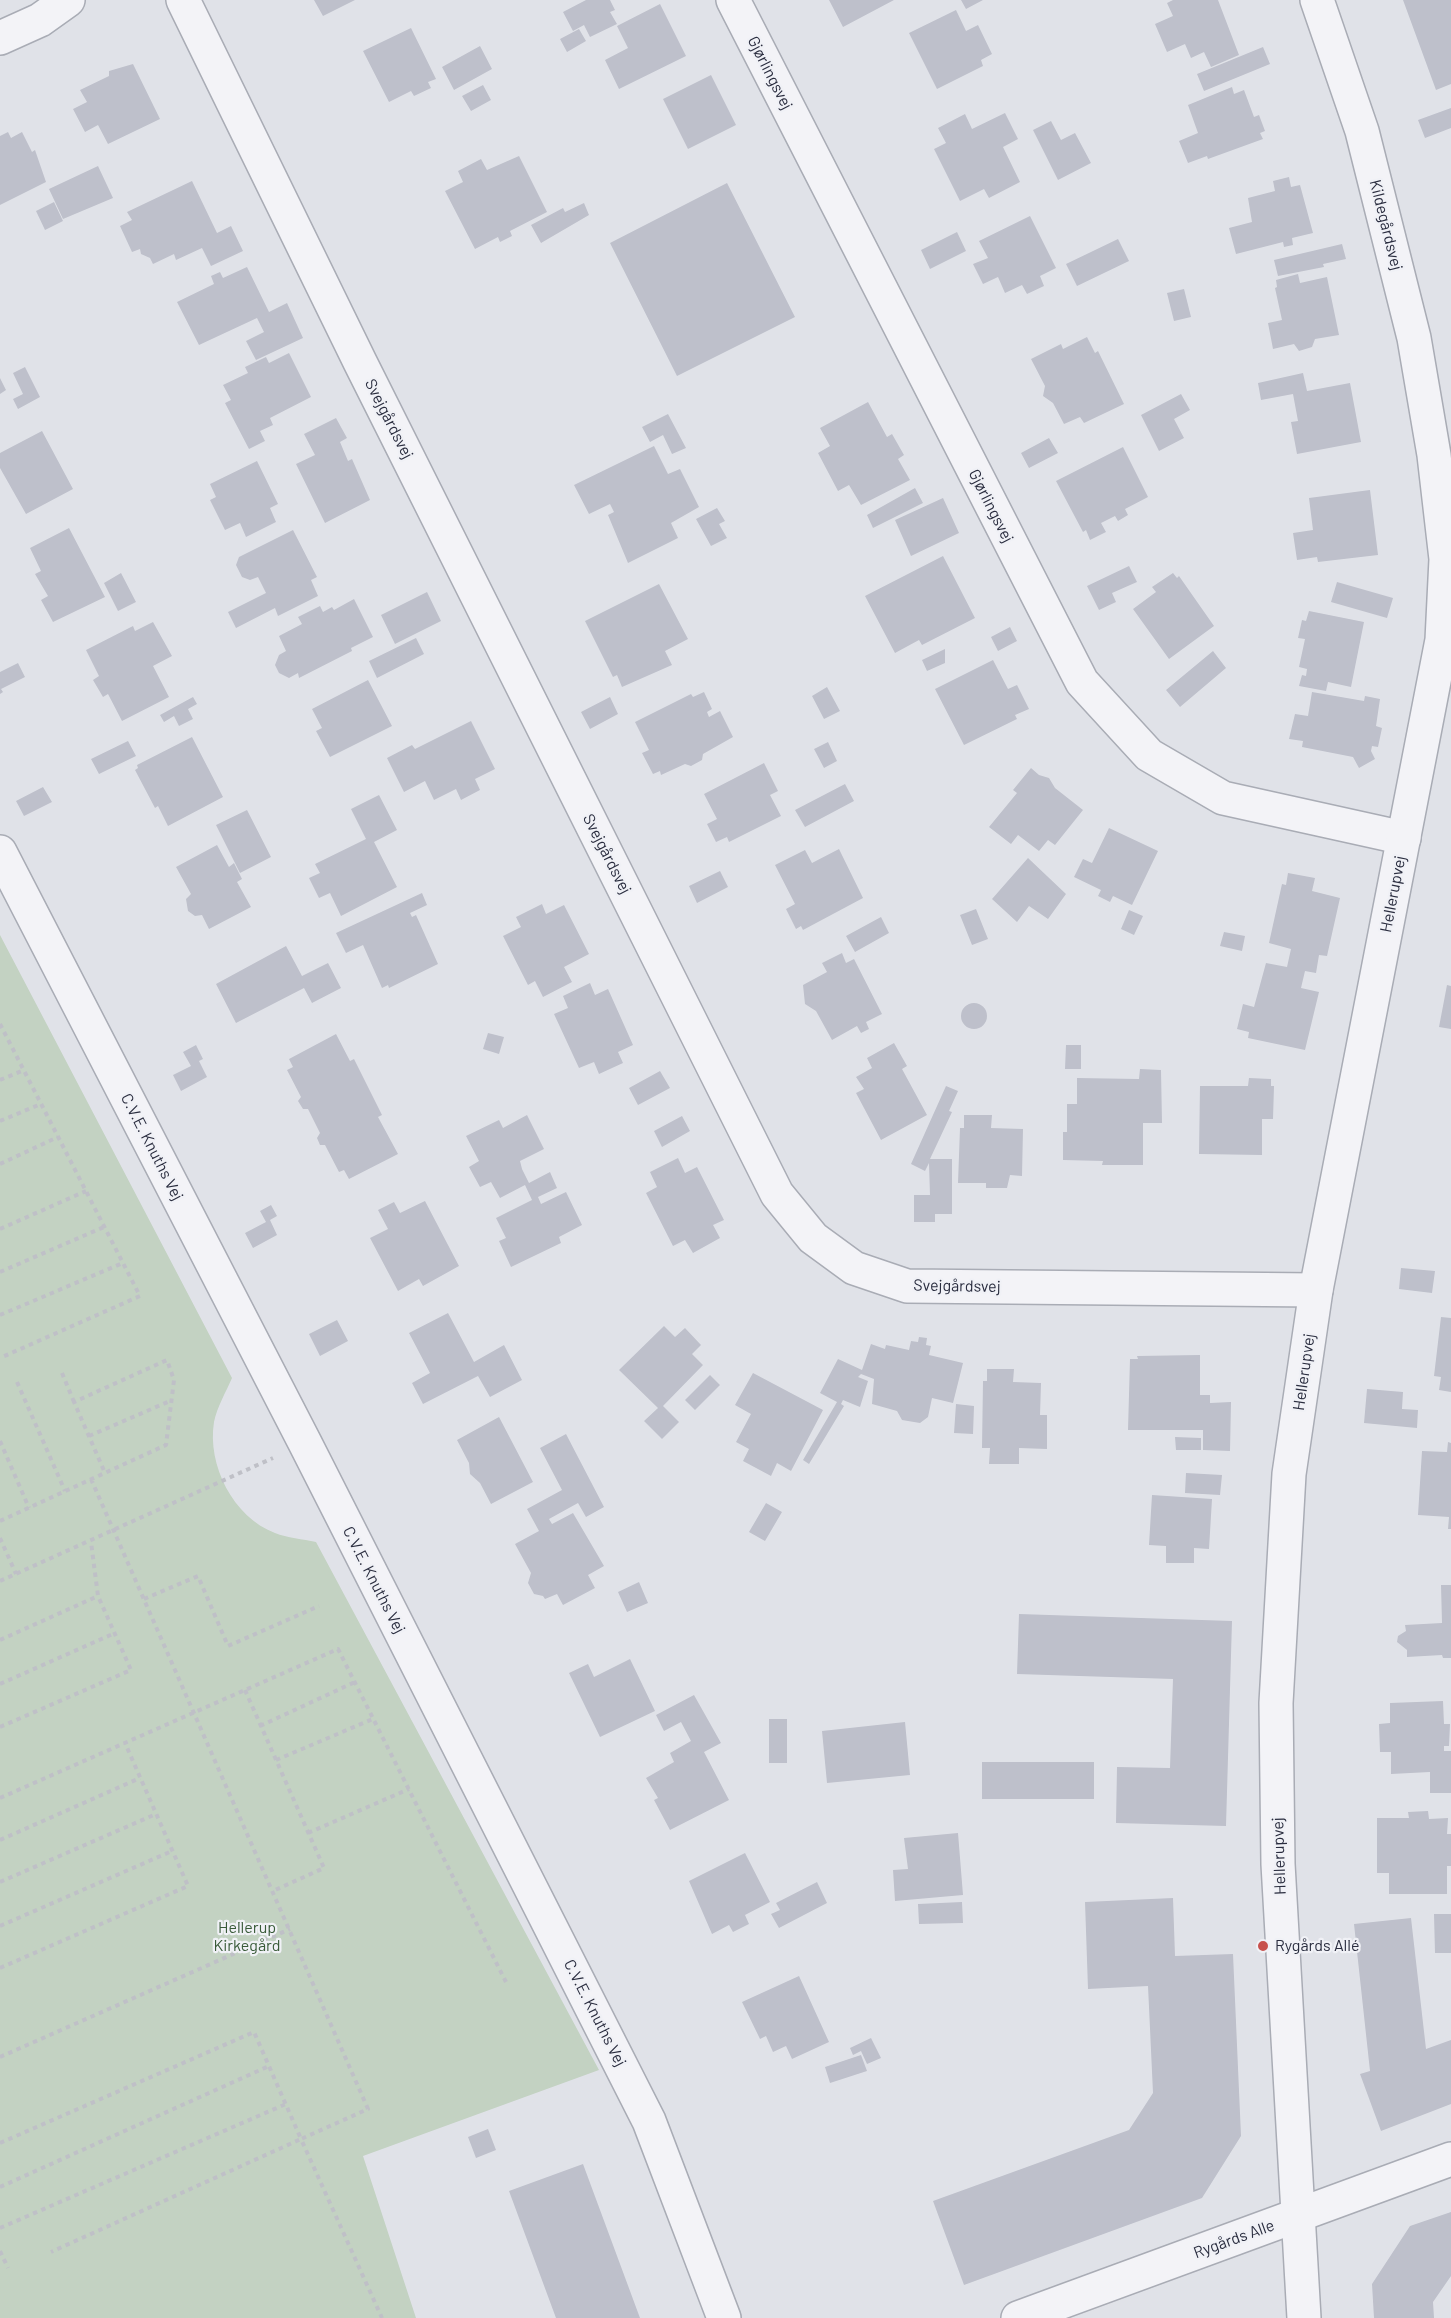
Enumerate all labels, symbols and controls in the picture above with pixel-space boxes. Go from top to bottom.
street label: Gjørlingsvej [743,33,797,113]
street label: Kildegårdsvej [1365,178,1407,272]
street label: Svejgårdsvej [361,376,417,462]
street label: Gjørlingsvej [964,466,1018,546]
street label: Svejgårdsvej [579,811,635,897]
street label: Hellerupvej [1376,854,1410,934]
street label: C.V.E. Knuths Vej [117,1090,187,1204]
street label: Svejgårdsvej [913,1276,1001,1296]
street label: Hellerupvej [1289,1332,1319,1412]
street label: C.V.E. Knuths Vej [339,1523,409,1637]
street label: Hellerupvej [1268,1817,1290,1895]
park label: Hellerup Kirkegård [213,1918,281,1956]
place label: Rygårds Allé [1275,1936,1360,1956]
marker: Rygårds Allé [1256,1939,1270,1953]
street label: C.V.E. Knuths Vej [560,1956,630,2070]
street label: Rygårds Alle [1191,2216,1277,2262]

